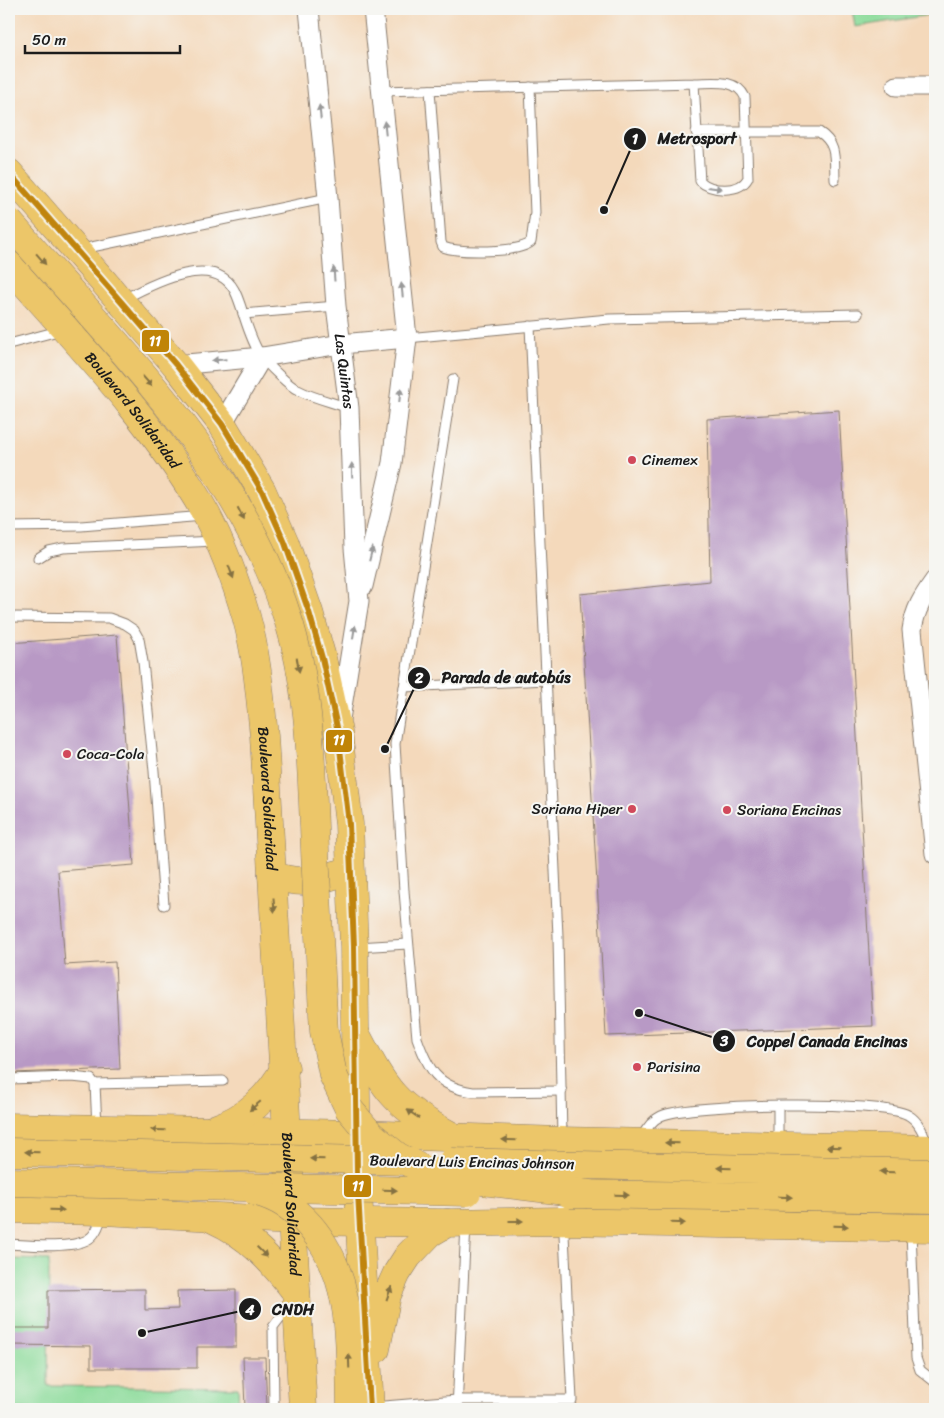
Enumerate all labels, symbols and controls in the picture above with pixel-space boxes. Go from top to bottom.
scale bar [25,22,180,54]
text: 50 m [32,27,67,53]
one-way arrow [316,104,324,120]
one-way arrow [381,120,389,136]
callout: Metrosport [623,123,747,154]
text: Metrosport [657,124,738,153]
text: 1 [632,126,639,152]
one-way arrow [707,184,723,192]
one-way arrow [35,252,46,265]
one-way arrow [330,265,338,281]
one-way arrow [398,282,406,298]
line badge: 11 [141,329,170,353]
text: 11 [149,329,161,354]
street label: Las Quintas [327,332,362,411]
street label: Boulevard Solidaridad [78,346,188,475]
one-way arrow [210,357,226,365]
one-way arrow [142,375,153,388]
one-way arrow [397,386,405,402]
place label: Cinemex [642,447,698,473]
marker: Cinemex [626,454,638,466]
one-way arrow [347,462,355,478]
one-way arrow [237,507,245,521]
one-way arrow [367,547,375,562]
one-way arrow [227,565,235,580]
one-way arrow [350,624,358,640]
one-way arrow [295,657,303,673]
callout: Parada de autobús [407,662,581,693]
text: Parada de autobús [441,663,571,692]
text: 2 [414,665,424,691]
street label: Boulevard Solidaridad [250,726,285,872]
text: 11 [333,728,345,753]
line badge: 11 [325,729,353,753]
place label: Coca-Cola [77,741,145,767]
marker: Coca-Cola [61,748,73,760]
place label: Soriana Hiper [532,796,623,822]
place label: Soriana Encinas [737,797,842,823]
marker: Soriana Hiper [626,803,638,815]
marker: Soriana Encinas [721,804,733,816]
one-way arrow [270,898,278,914]
callout: Coppel Canada Encinas [712,1026,918,1057]
text: Coppel Canada Encinas [746,1027,908,1056]
text: 3 [719,1028,729,1054]
place label: Parisina [647,1054,701,1080]
marker: Parisina [631,1061,643,1073]
one-way arrow [249,1101,262,1112]
one-way arrow [406,1109,420,1119]
one-way arrow [150,1126,166,1134]
street label: Boulevard Solidaridad [274,1131,308,1277]
one-way arrow [501,1135,517,1143]
one-way arrow [663,1139,679,1147]
one-way arrow [826,1143,842,1151]
street label: Boulevard Luis Encinas Johnson [369,1147,575,1177]
one-way arrow [23,1148,39,1156]
one-way arrow [308,1154,324,1162]
one-way arrow [716,1164,732,1172]
one-way arrow [878,1168,894,1176]
line badge: 11 [343,1174,372,1198]
text: 11 [352,1174,364,1199]
one-way arrow [382,1186,398,1194]
one-way arrow [615,1191,631,1199]
one-way arrow [777,1193,793,1201]
one-way arrow [50,1206,66,1214]
one-way arrow [508,1217,524,1225]
one-way arrow [670,1220,686,1228]
one-way arrow [833,1222,849,1230]
one-way arrow [256,1246,268,1258]
one-way arrow [385,1285,393,1300]
callout: CNDH [237,1294,324,1325]
text: CNDH [271,1295,315,1324]
text: 4 [244,1297,255,1323]
one-way arrow [345,1352,353,1368]

